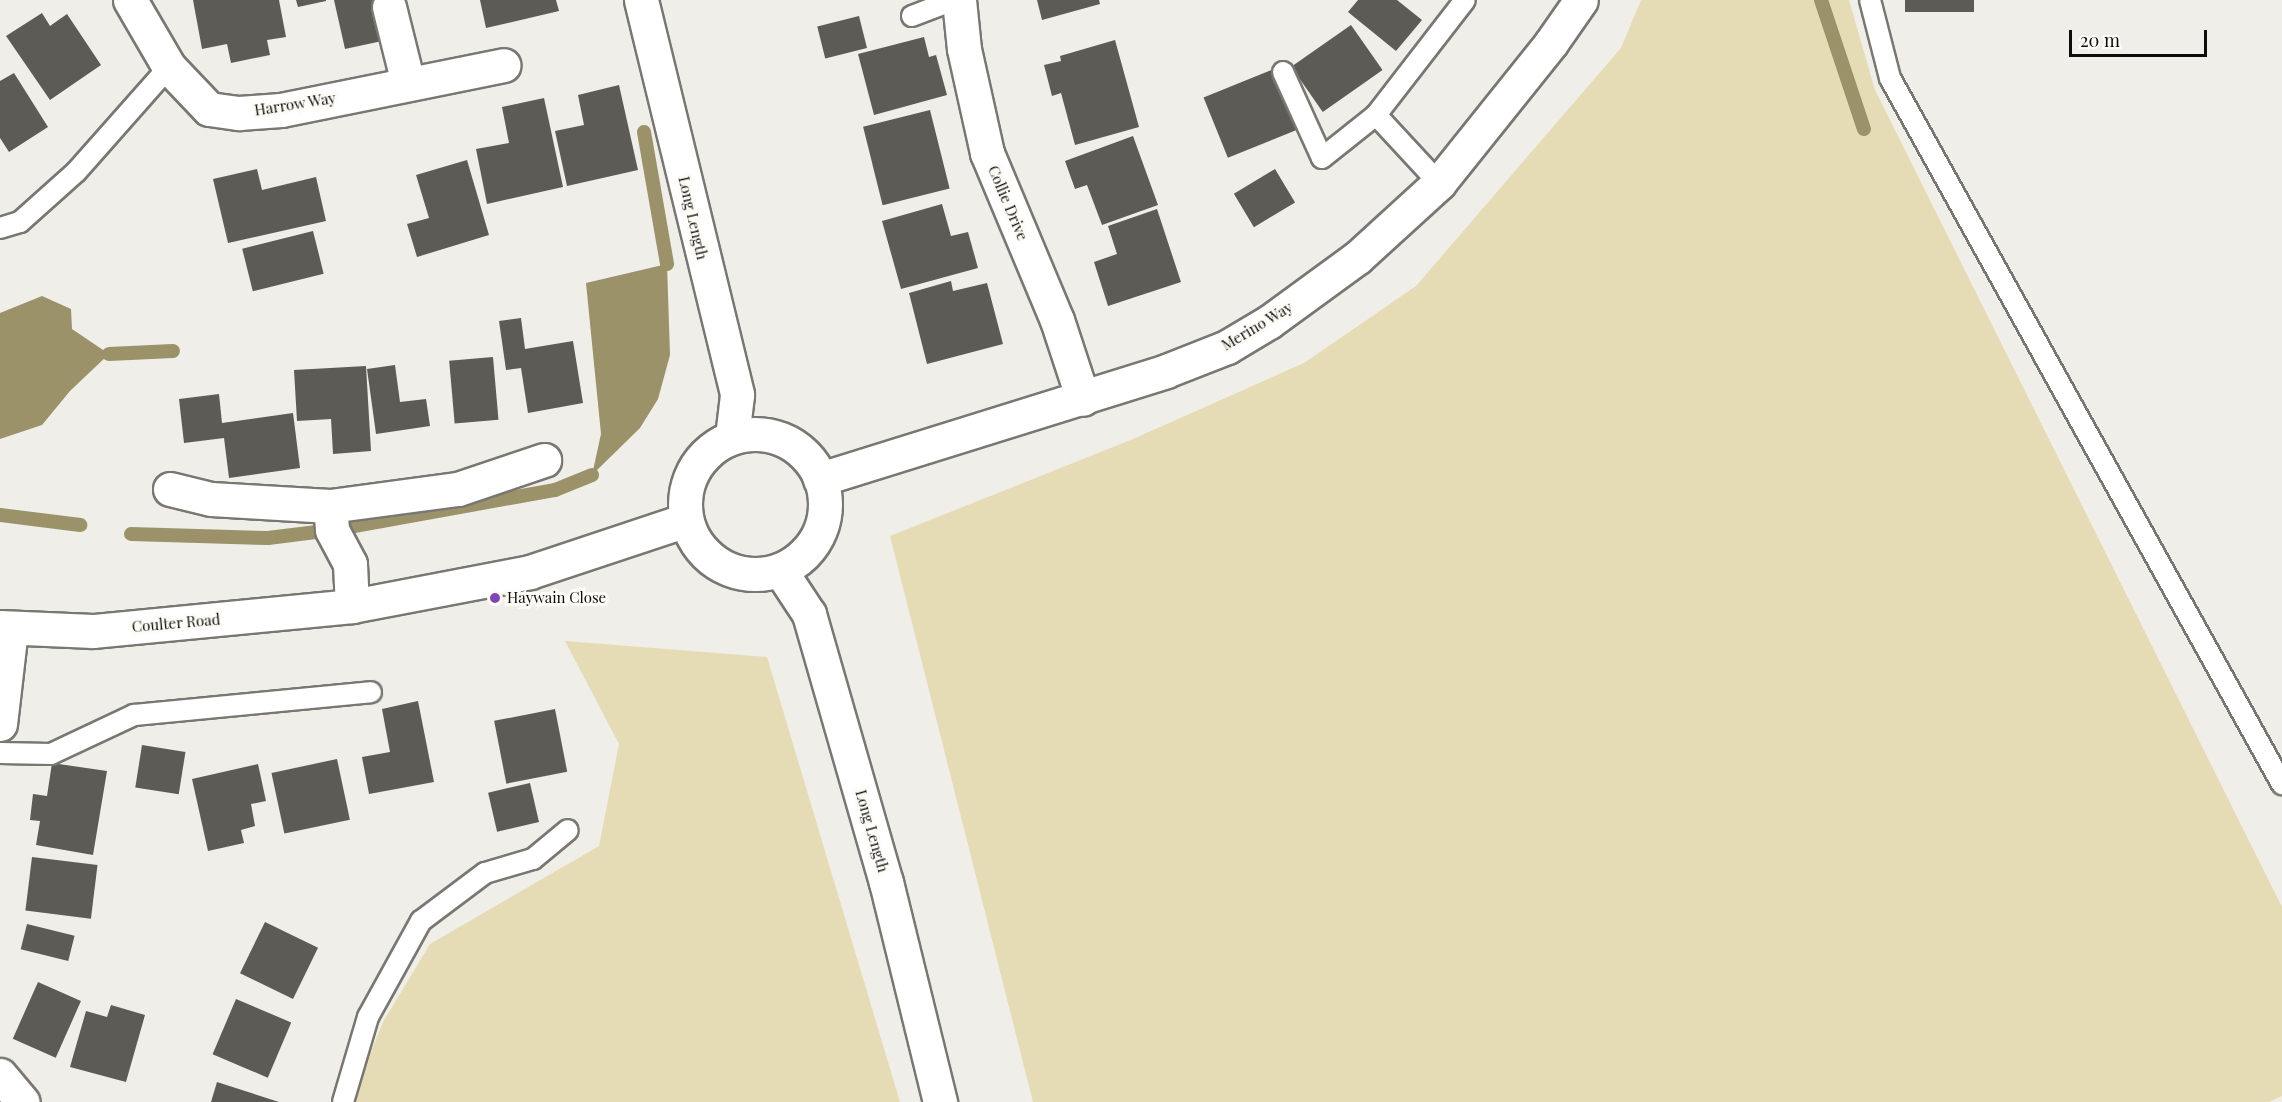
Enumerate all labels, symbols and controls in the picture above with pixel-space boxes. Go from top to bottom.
scale bar [2072,18,2210,56]
text: 20 m [2080,28,2120,52]
street label: Harrow Way [253,89,337,119]
street label: Collie Drive [984,163,1032,243]
street label: Long Length [675,175,711,261]
street label: Merino Way [1218,298,1296,354]
place label: Haywain Close [507,589,606,607]
marker: Haywain Close [488,591,502,605]
street label: Coulter Road [131,610,221,636]
street label: Long Length [852,788,892,874]

